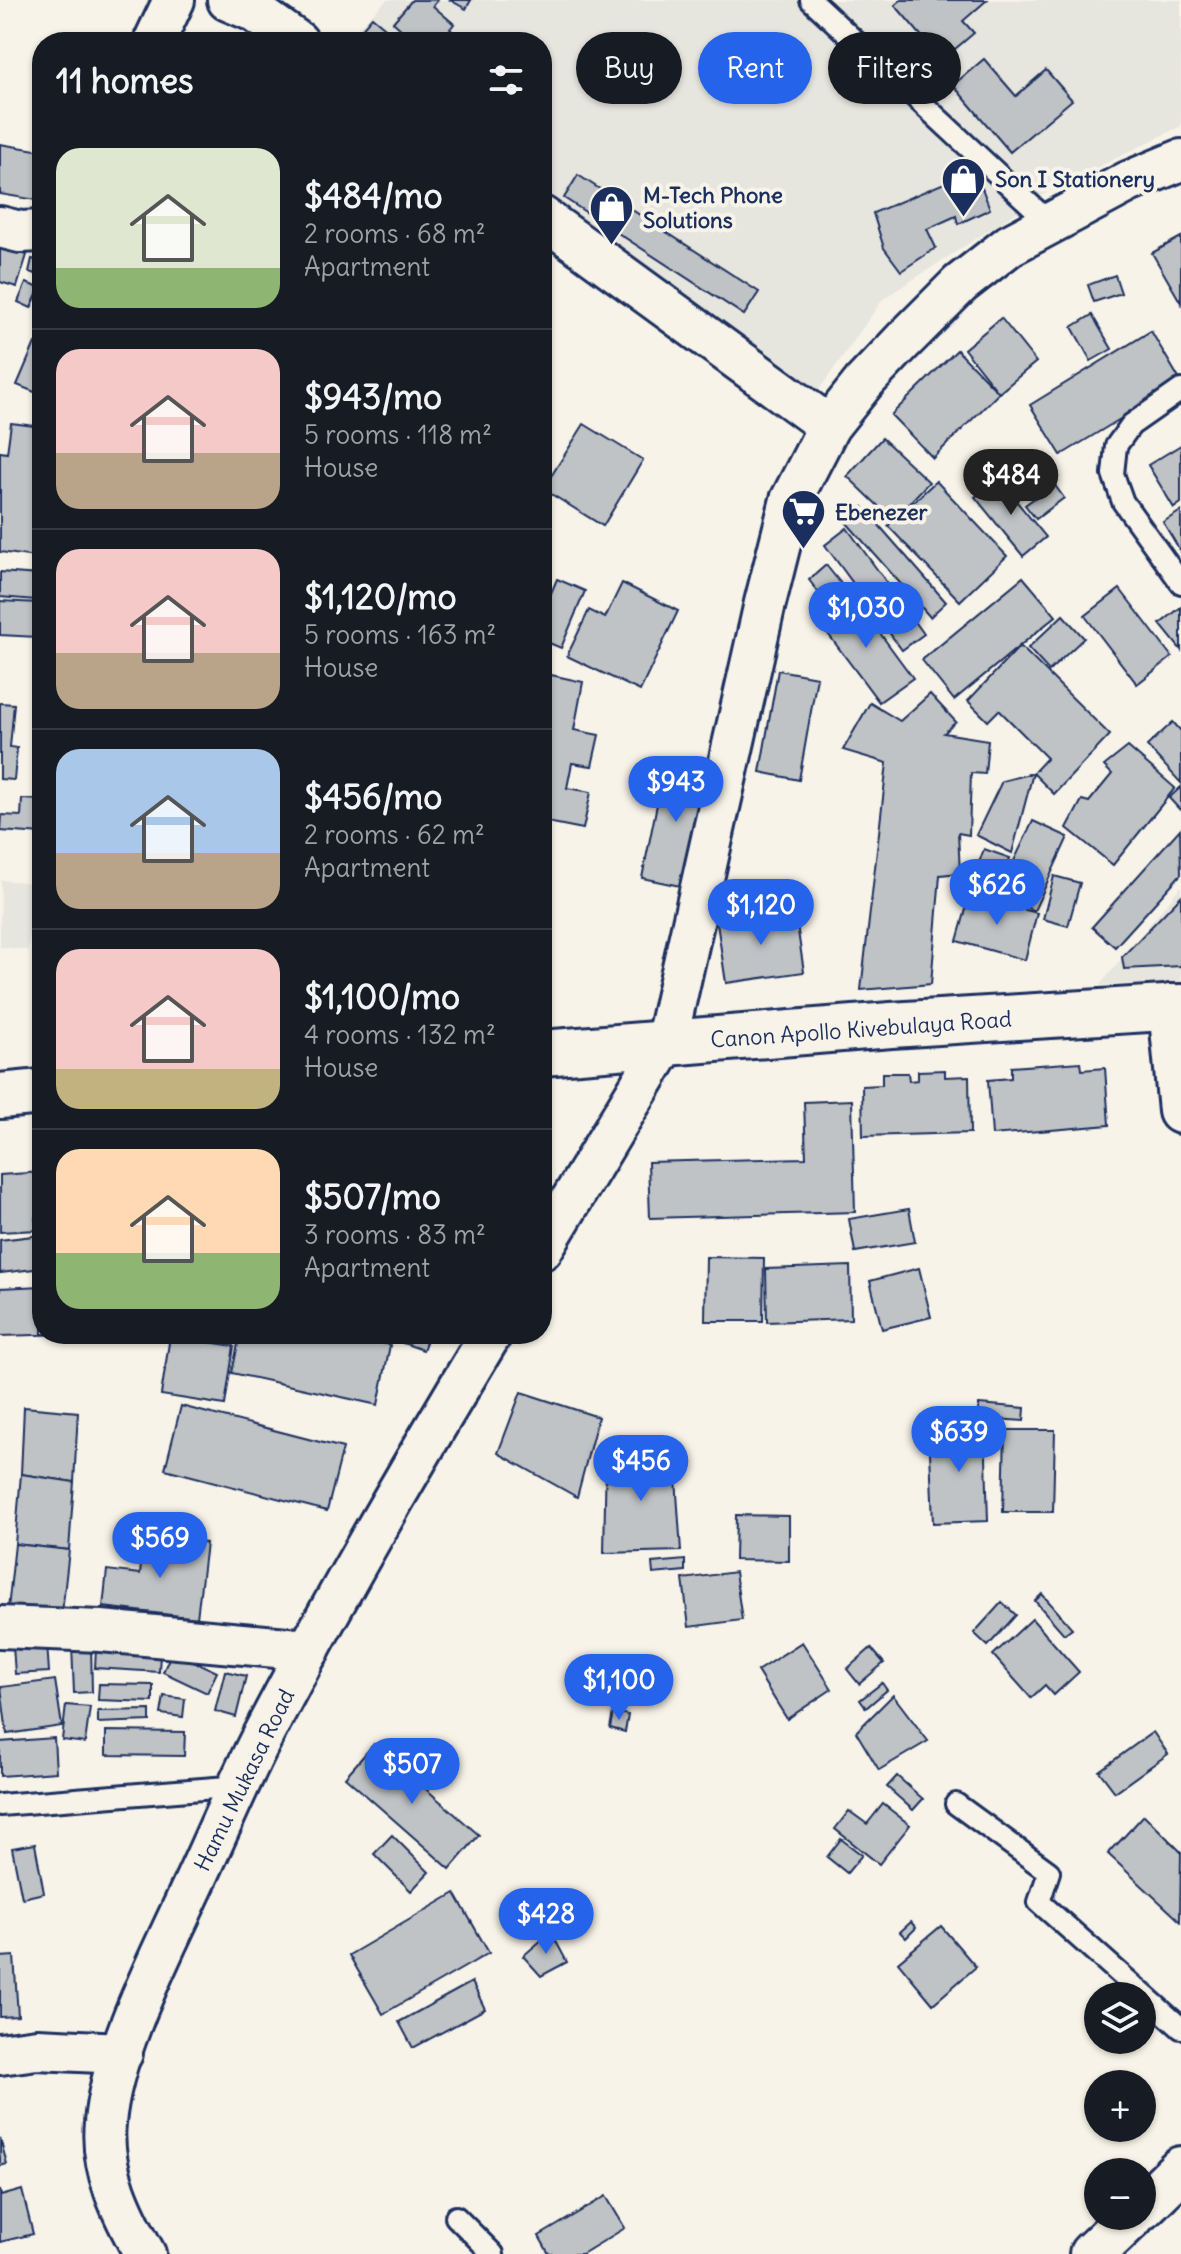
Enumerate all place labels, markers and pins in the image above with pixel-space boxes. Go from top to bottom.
shop icon: Son I Stationery [940,155,988,218]
place label: Son I Stationery [995,165,1155,193]
place label: M-Tech Phone Solutions [643,181,783,234]
shop icon: M-Tech Phone Solutions [588,184,636,247]
pin: $484 [964,449,1058,517]
supermarket icon: Ebenezer [780,488,828,551]
place label: Ebenezer [835,498,929,526]
pin: $1,030 [801,582,931,650]
pin: $943 [629,756,723,824]
pin: $626 [950,859,1044,927]
pin: $1,120 [696,879,826,947]
pin: $639 [912,1406,1006,1474]
pin: $456 [594,1435,688,1503]
pin: $569 [113,1512,207,1580]
pin: $1,100 [554,1654,684,1722]
pin: $507 [365,1738,459,1806]
pin: $428 [499,1888,593,1956]

